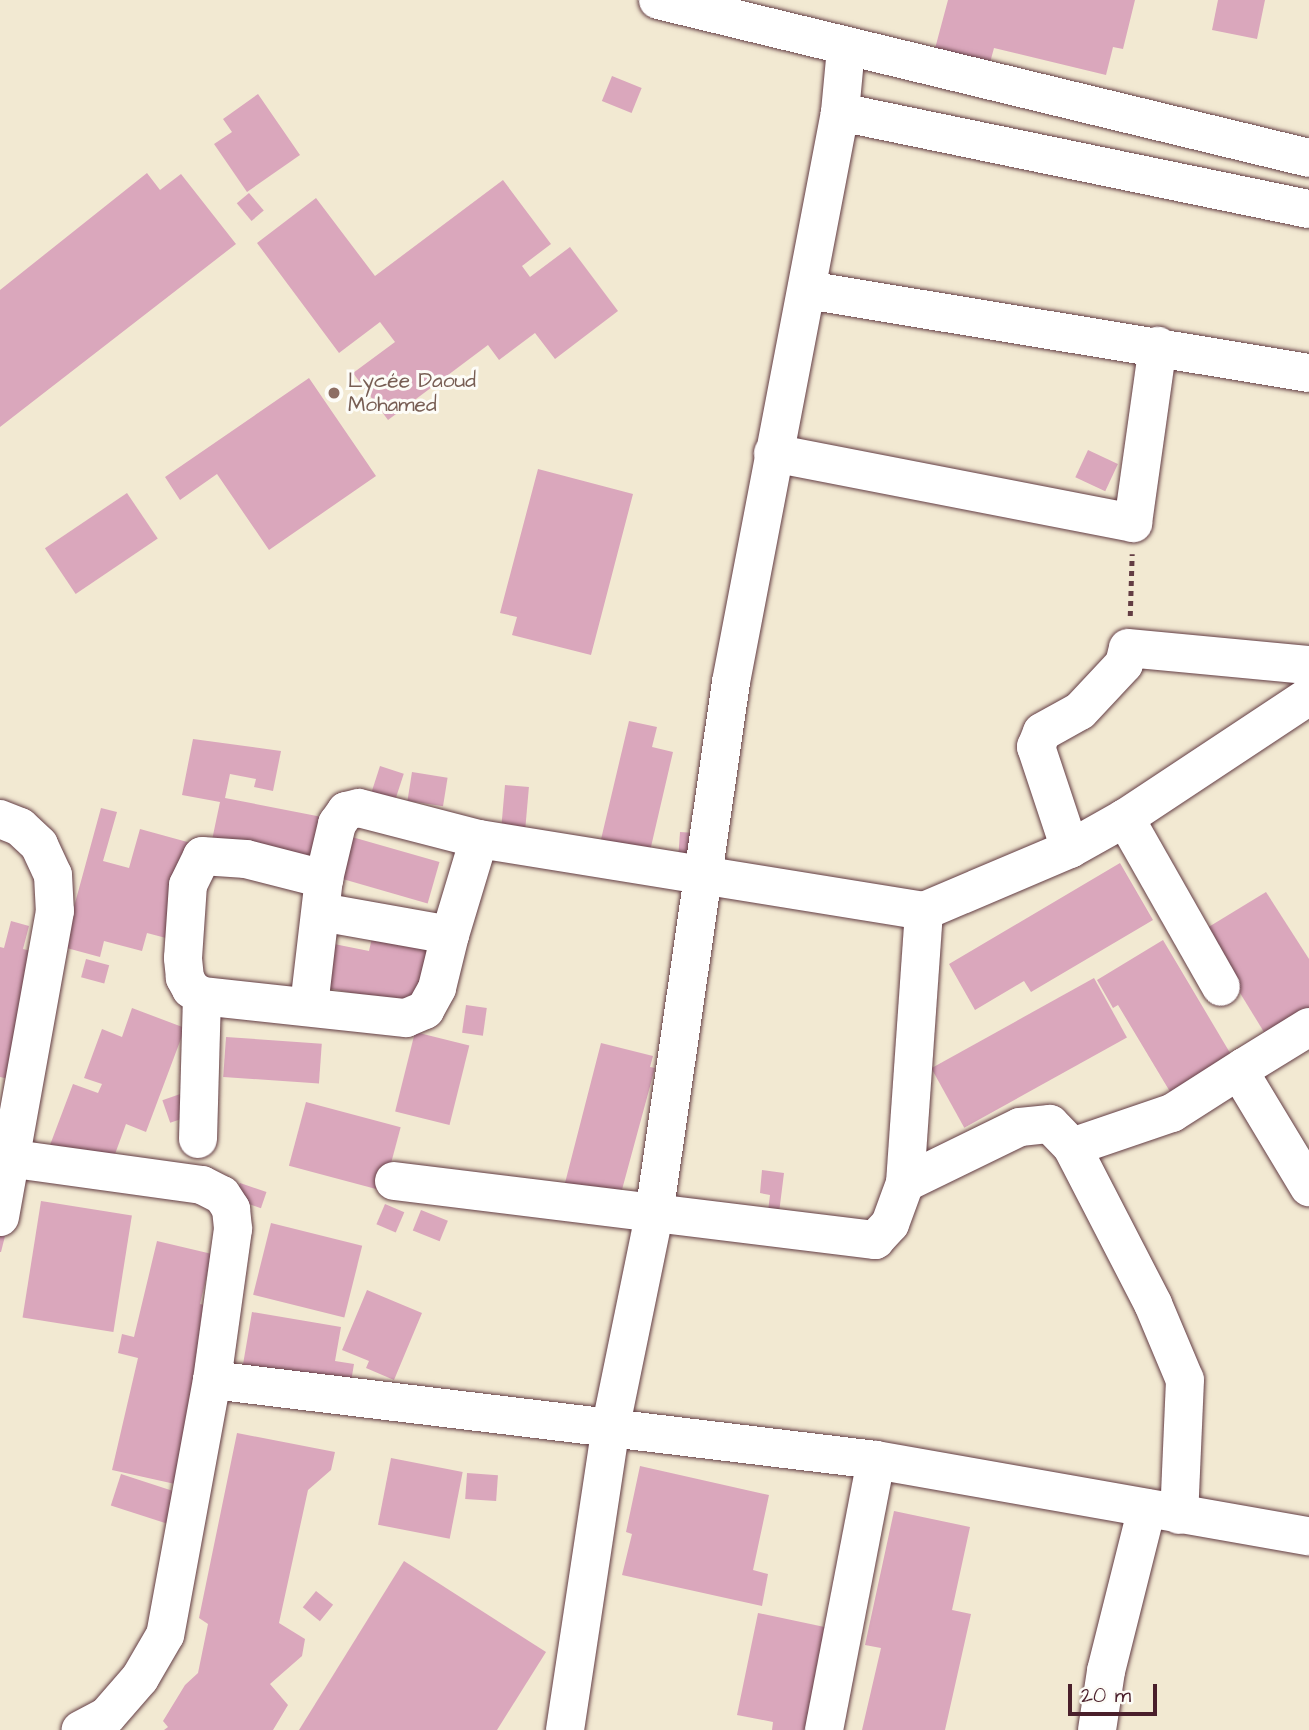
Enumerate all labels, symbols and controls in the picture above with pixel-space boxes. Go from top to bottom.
place label: Lycée Daoud Mohamed [348,368,476,418]
marker: Lycée Daoud Mohamed [326,385,342,401]
scale bar [1071,1670,1160,1714]
text: 20 m [1081,1681,1131,1710]

